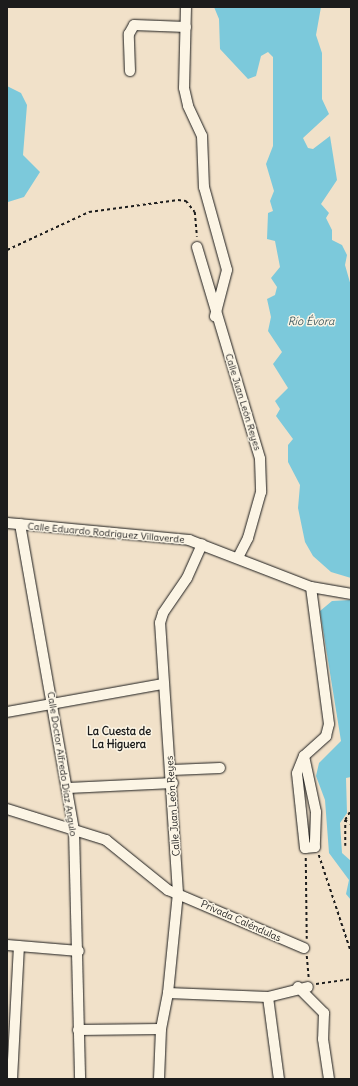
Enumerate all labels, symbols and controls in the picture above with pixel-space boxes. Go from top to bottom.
water label: Río Évora [288,314,334,328]
street label: Calle Juan León Reyes [223,352,263,452]
street label: Calle Eduardo Rodríguez Villaverde [27,520,185,546]
street label: Calle Doctor Alfredo Díaz Angulo [45,691,79,837]
district label: La Cuesta de La Higuera [87,725,151,751]
street label: Calle Juan León Reyes [164,755,182,857]
street label: Privada Caléndulas [199,898,283,944]

